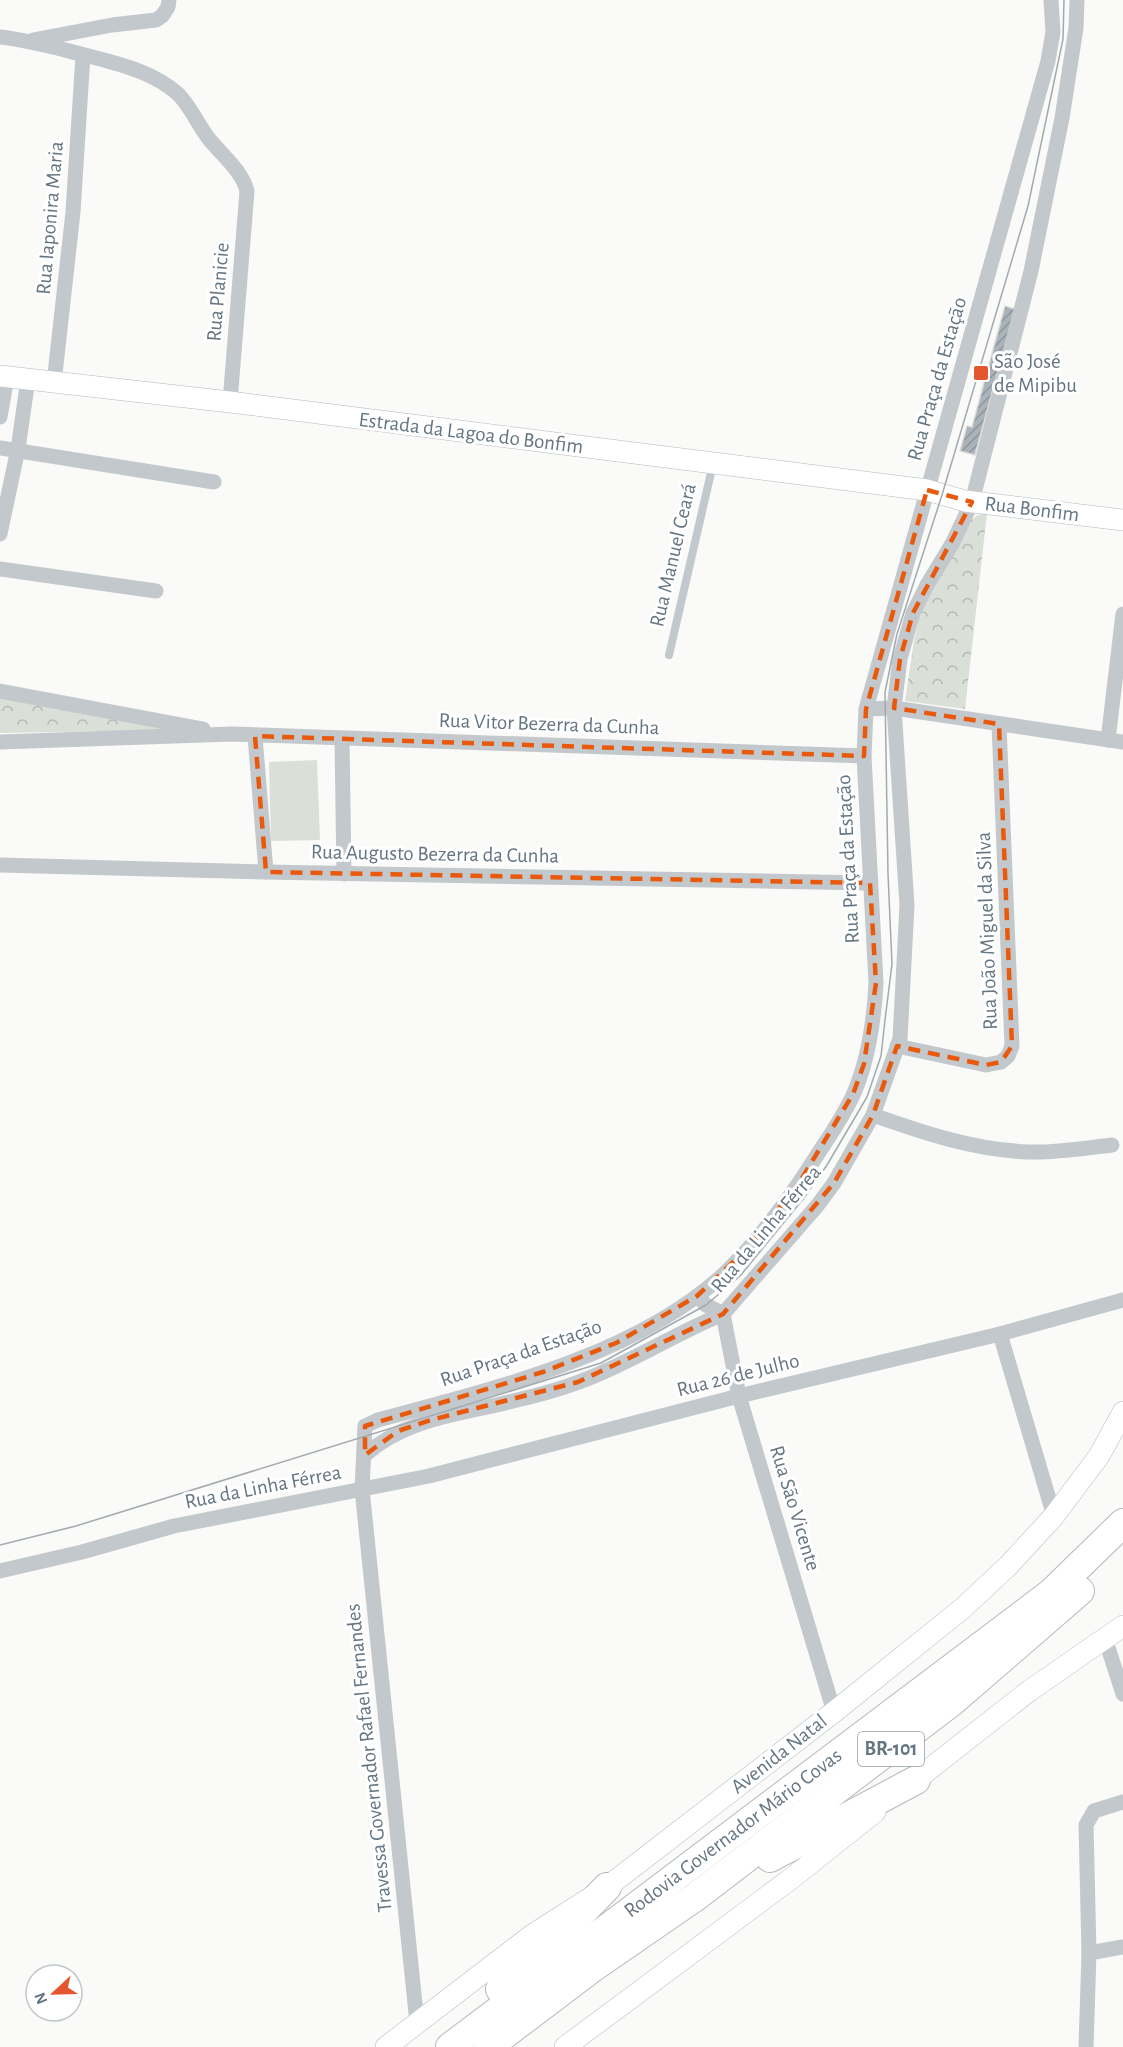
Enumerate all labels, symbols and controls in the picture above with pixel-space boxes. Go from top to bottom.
street label: Rua Iaponira Maria [33,140,67,296]
street label: Rua Planicie [203,242,233,342]
street label: Rua Praça da Estação [904,295,970,463]
place label: São José de Mipibu [994,351,1077,396]
marker: São José de Mipibu [972,364,990,382]
street label: Estrada da Lagoa do Bonfim [358,409,584,457]
street label: Rua Manuel Ceará [646,481,700,629]
street label: Rua Bonfim [983,493,1081,525]
street label: Rua Vitor Bezerra da Cunha [438,710,660,738]
street label: Rua Praça da Estação [833,774,863,944]
street label: Rua João Miguel da Silva [973,831,1001,1030]
street label: Rua Augusto Bezerra da Cunha [311,841,560,867]
street label: Rua da Linha Férrea [707,1161,825,1297]
street label: Rua Praça da Estação [438,1316,604,1390]
street label: Rua 26 de Julho [675,1350,801,1400]
street label: Rua São Vicente [766,1443,824,1573]
street label: Rua da Linha Férrea [183,1461,343,1512]
street label: Travessa Governador Rafael Fernandes [342,1603,396,1913]
street label: Avenida Natal [727,1710,831,1798]
road number: BR-101 [858,1732,924,1766]
street label: Rodovia Governador Mário Covas [620,1744,846,1922]
north arrow [24,1963,84,2023]
text: N [32,1990,51,2006]

